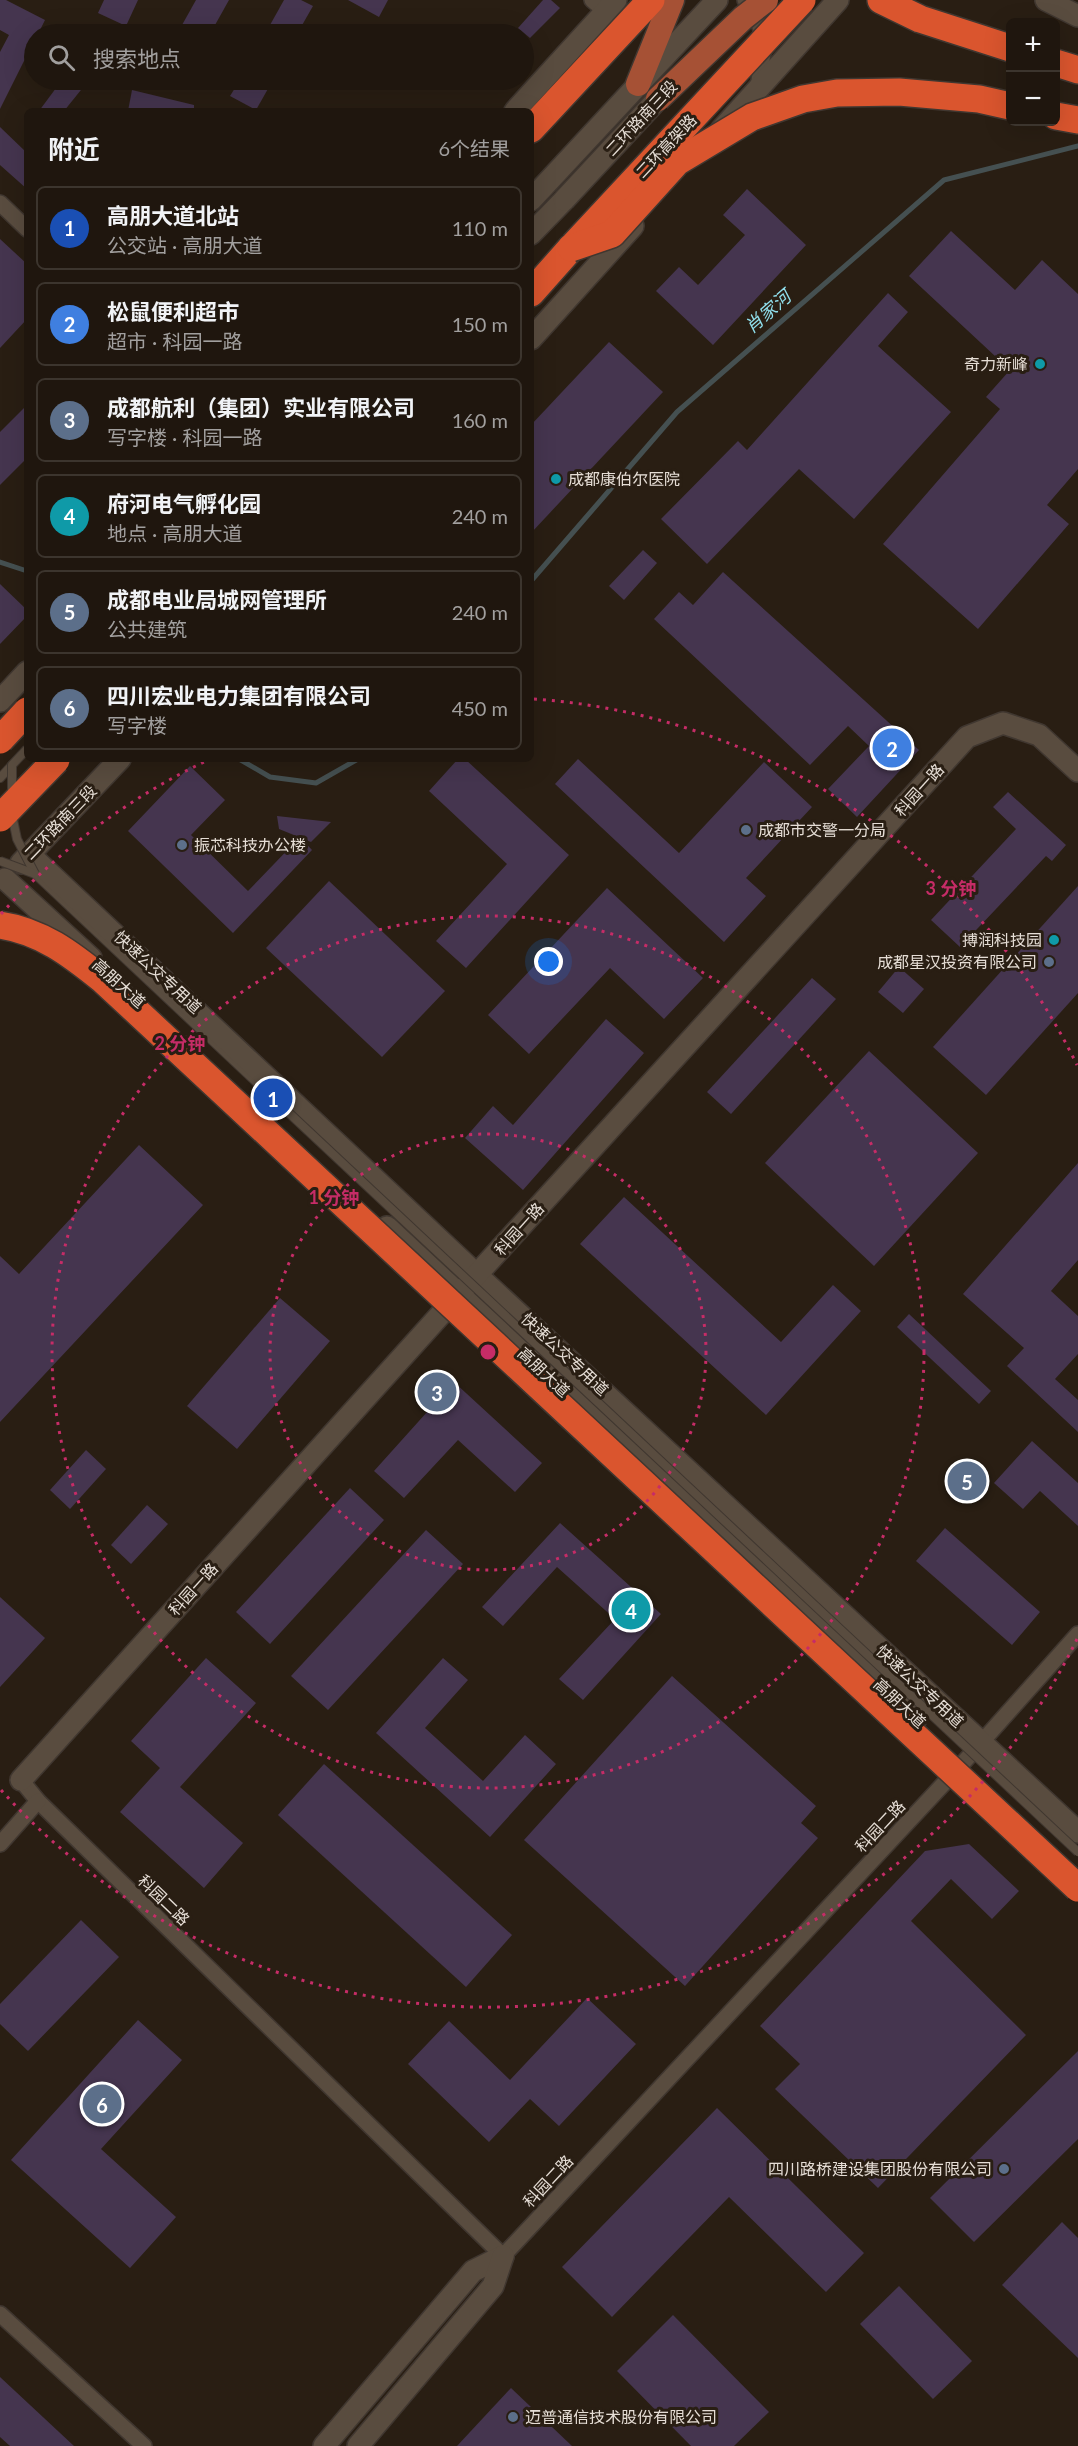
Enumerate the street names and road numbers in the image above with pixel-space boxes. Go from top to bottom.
street label: 二环路南三段 [601,76,680,159]
street label: 二环高架路 [631,110,700,181]
street label: 科园一路 [890,760,947,820]
street label: 二环路南三段 [19,781,100,863]
street label: 快速公交专用道 [111,926,206,1017]
street label: 高朋大道 [89,954,149,1011]
street label: 科园一路 [490,1199,547,1259]
street label: 快速公交专用道 [518,1308,613,1399]
street label: 高朋大道 [514,1343,574,1400]
street label: 科园一路 [164,1559,221,1619]
street label: 快速公交专用道 [873,1640,968,1731]
street label: 高朋大道 [870,1674,930,1731]
street label: 科园二路 [851,1796,908,1856]
street label: 科园二路 [135,1871,194,1929]
street label: 科园二路 [519,2151,576,2211]

